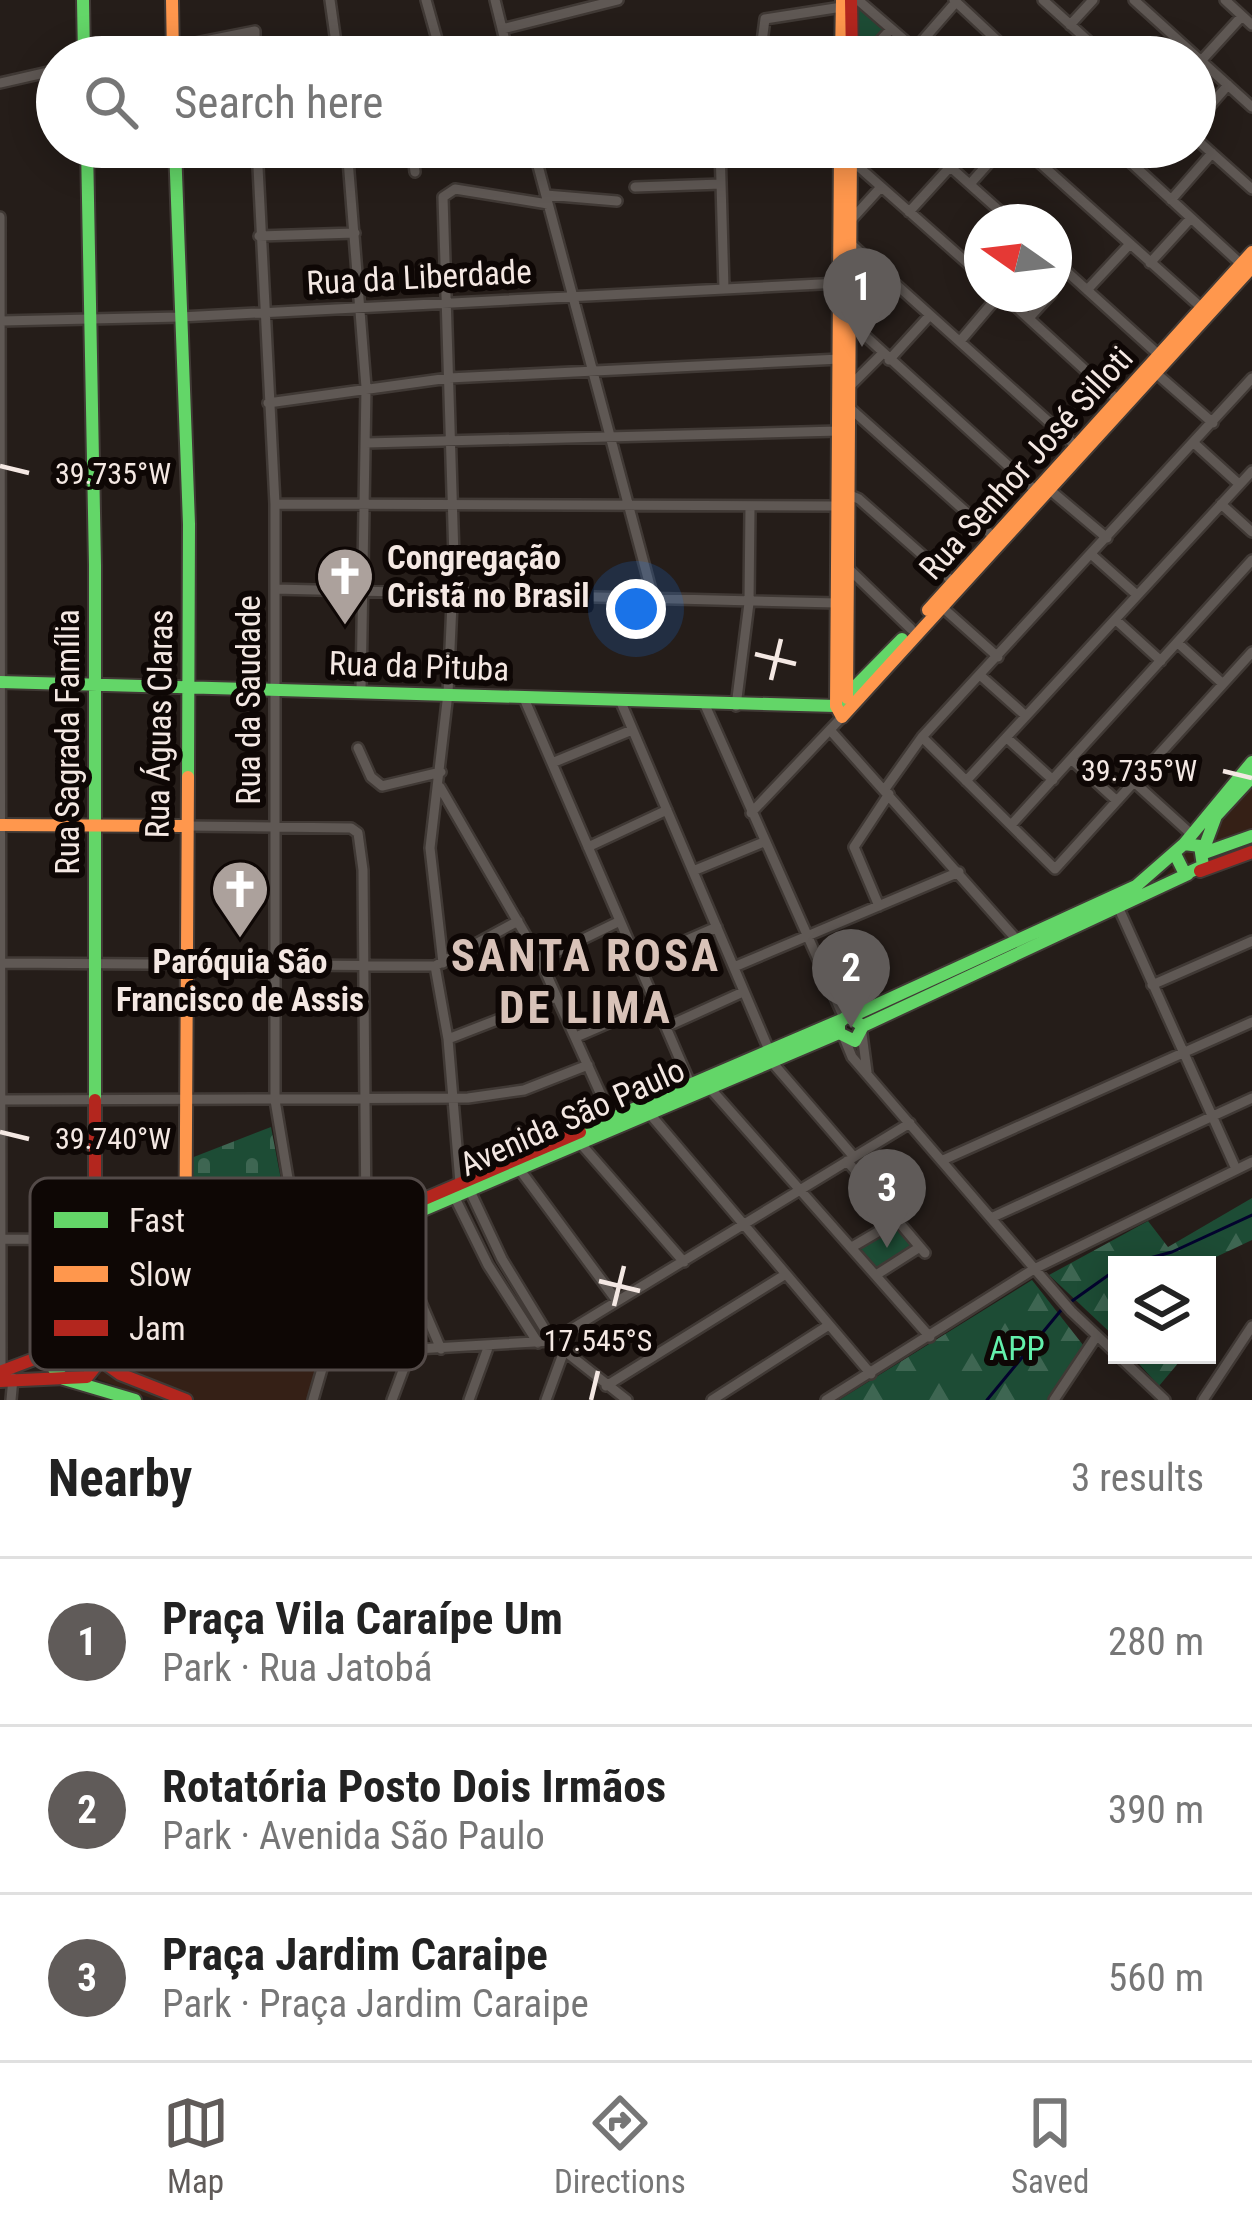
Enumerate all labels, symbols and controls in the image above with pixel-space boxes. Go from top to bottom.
search box [36,36,1216,168]
icon: search [78,69,144,135]
text: Search here [174,76,383,129]
north arrow [964,204,1072,312]
pin: 1 [823,248,901,347]
street label: Rua da Liberdade [305,252,533,302]
street label: Rua Senhor José Silloti [911,339,1141,587]
text: 39.735°W [55,456,171,491]
place label: Congregação Cristã no Brasil [387,538,590,615]
church icon: Congregação Cristã no Brasil [314,545,376,627]
your location [606,579,666,639]
street label: Rua da Saudade [229,595,268,805]
street label: Rua Sagrada Família [48,609,87,875]
street label: Rua Águas Claras [138,609,180,839]
street label: Rua da Pituba [328,643,510,689]
text: 39.735°W [1081,753,1197,788]
church icon: Paróquia São Francisco de Assis [209,858,271,940]
district label: SANTA ROSA DE LIMA [451,929,721,1034]
pin: 2 [812,929,890,1028]
place label: Paróquia São Francisco de Assis [116,942,364,1019]
street label: Avenida São Paulo [454,1050,690,1184]
text: 39.740°W [55,1121,171,1156]
pin: 3 [848,1149,926,1248]
legend [30,1178,426,1370]
text: Fast [129,1201,185,1240]
text: Slow [129,1255,192,1294]
map controls [1108,1256,1216,1364]
button: layers [1108,1256,1216,1364]
text: Jam [129,1309,186,1348]
text: 17.545°S [544,1323,652,1358]
park label: APP [989,1329,1045,1368]
text: Nearby [48,1449,192,1508]
text: 3 results [1071,1455,1204,1501]
text: Praça Vila Caraípe Um [162,1592,563,1645]
text: 1 [77,1619,97,1665]
text: 280 m [1108,1619,1204,1665]
text: Park · Rua Jatobá [162,1645,432,1691]
text: Rotatória Posto Dois Irmãos [162,1760,666,1813]
text: 2 [77,1787,97,1833]
text: 390 m [1108,1787,1204,1833]
text: Park · Avenida São Paulo [162,1813,545,1859]
text: Praça Jardim Caraipe [162,1928,548,1981]
text: 3 [77,1955,97,2001]
text: 560 m [1108,1955,1204,2001]
text: Park · Praça Jardim Caraipe [162,1981,589,2027]
tab: Map [163,2090,229,2201]
tab: Directions [554,2090,686,2201]
tab: Saved [1011,2090,1089,2201]

